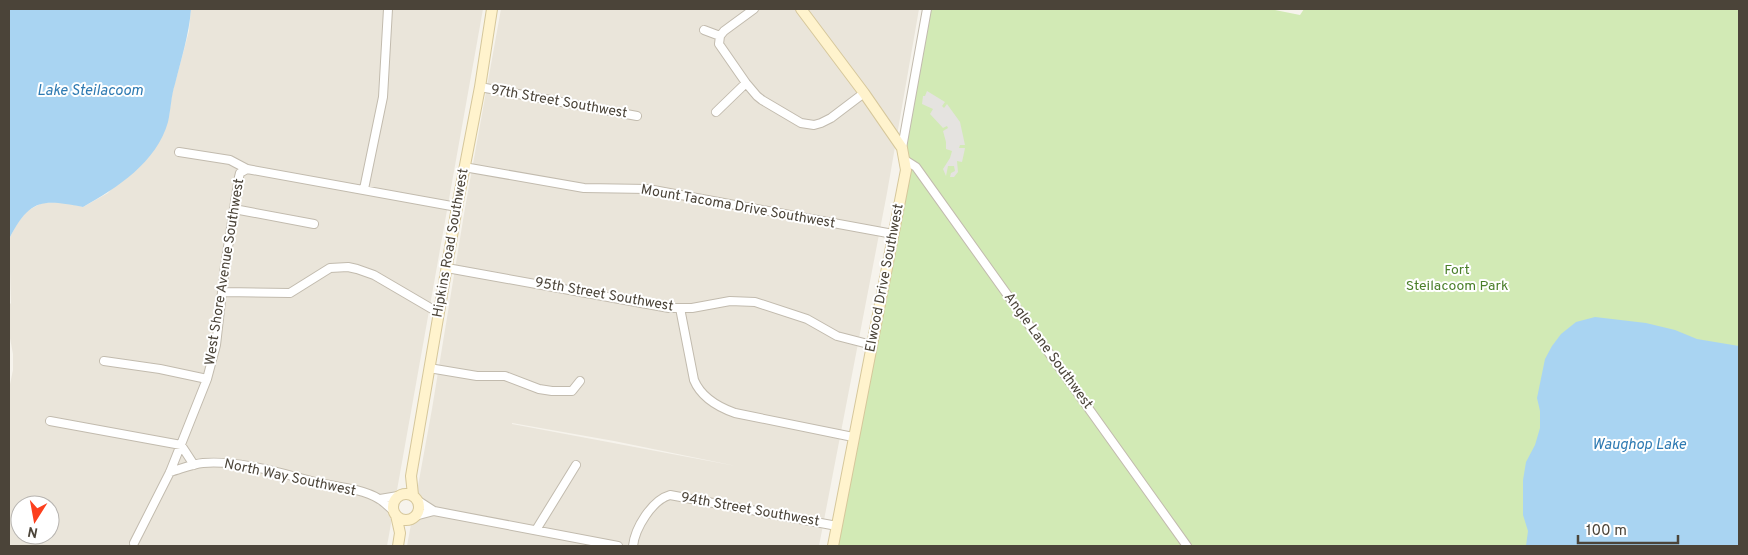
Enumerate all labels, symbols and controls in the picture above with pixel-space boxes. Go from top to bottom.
water label: Lake Steilacoom [37,82,144,101]
street label: 97th Street Southwest [489,82,629,122]
street label: Hipkins Road Southwest [429,167,473,319]
street label: West Shore Avenue Southwest [202,177,248,367]
street label: Mount Tacoma Drive Southwest [639,182,837,232]
street label: Elwood Drive Southwest [862,202,908,354]
park label: Fort Steilacoom Park [1406,262,1508,295]
street label: 95th Street Southwest [533,274,675,316]
street label: Angle Lane Southwest [1000,289,1096,413]
water label: Waughop Lake [1592,436,1686,455]
street label: North Way Southwest [223,456,357,500]
street label: 94th Street Southwest [679,489,821,531]
north arrow [10,495,60,545]
scale bar [1578,512,1678,544]
text: N [26,522,39,541]
text: 100 m [1586,522,1627,541]

